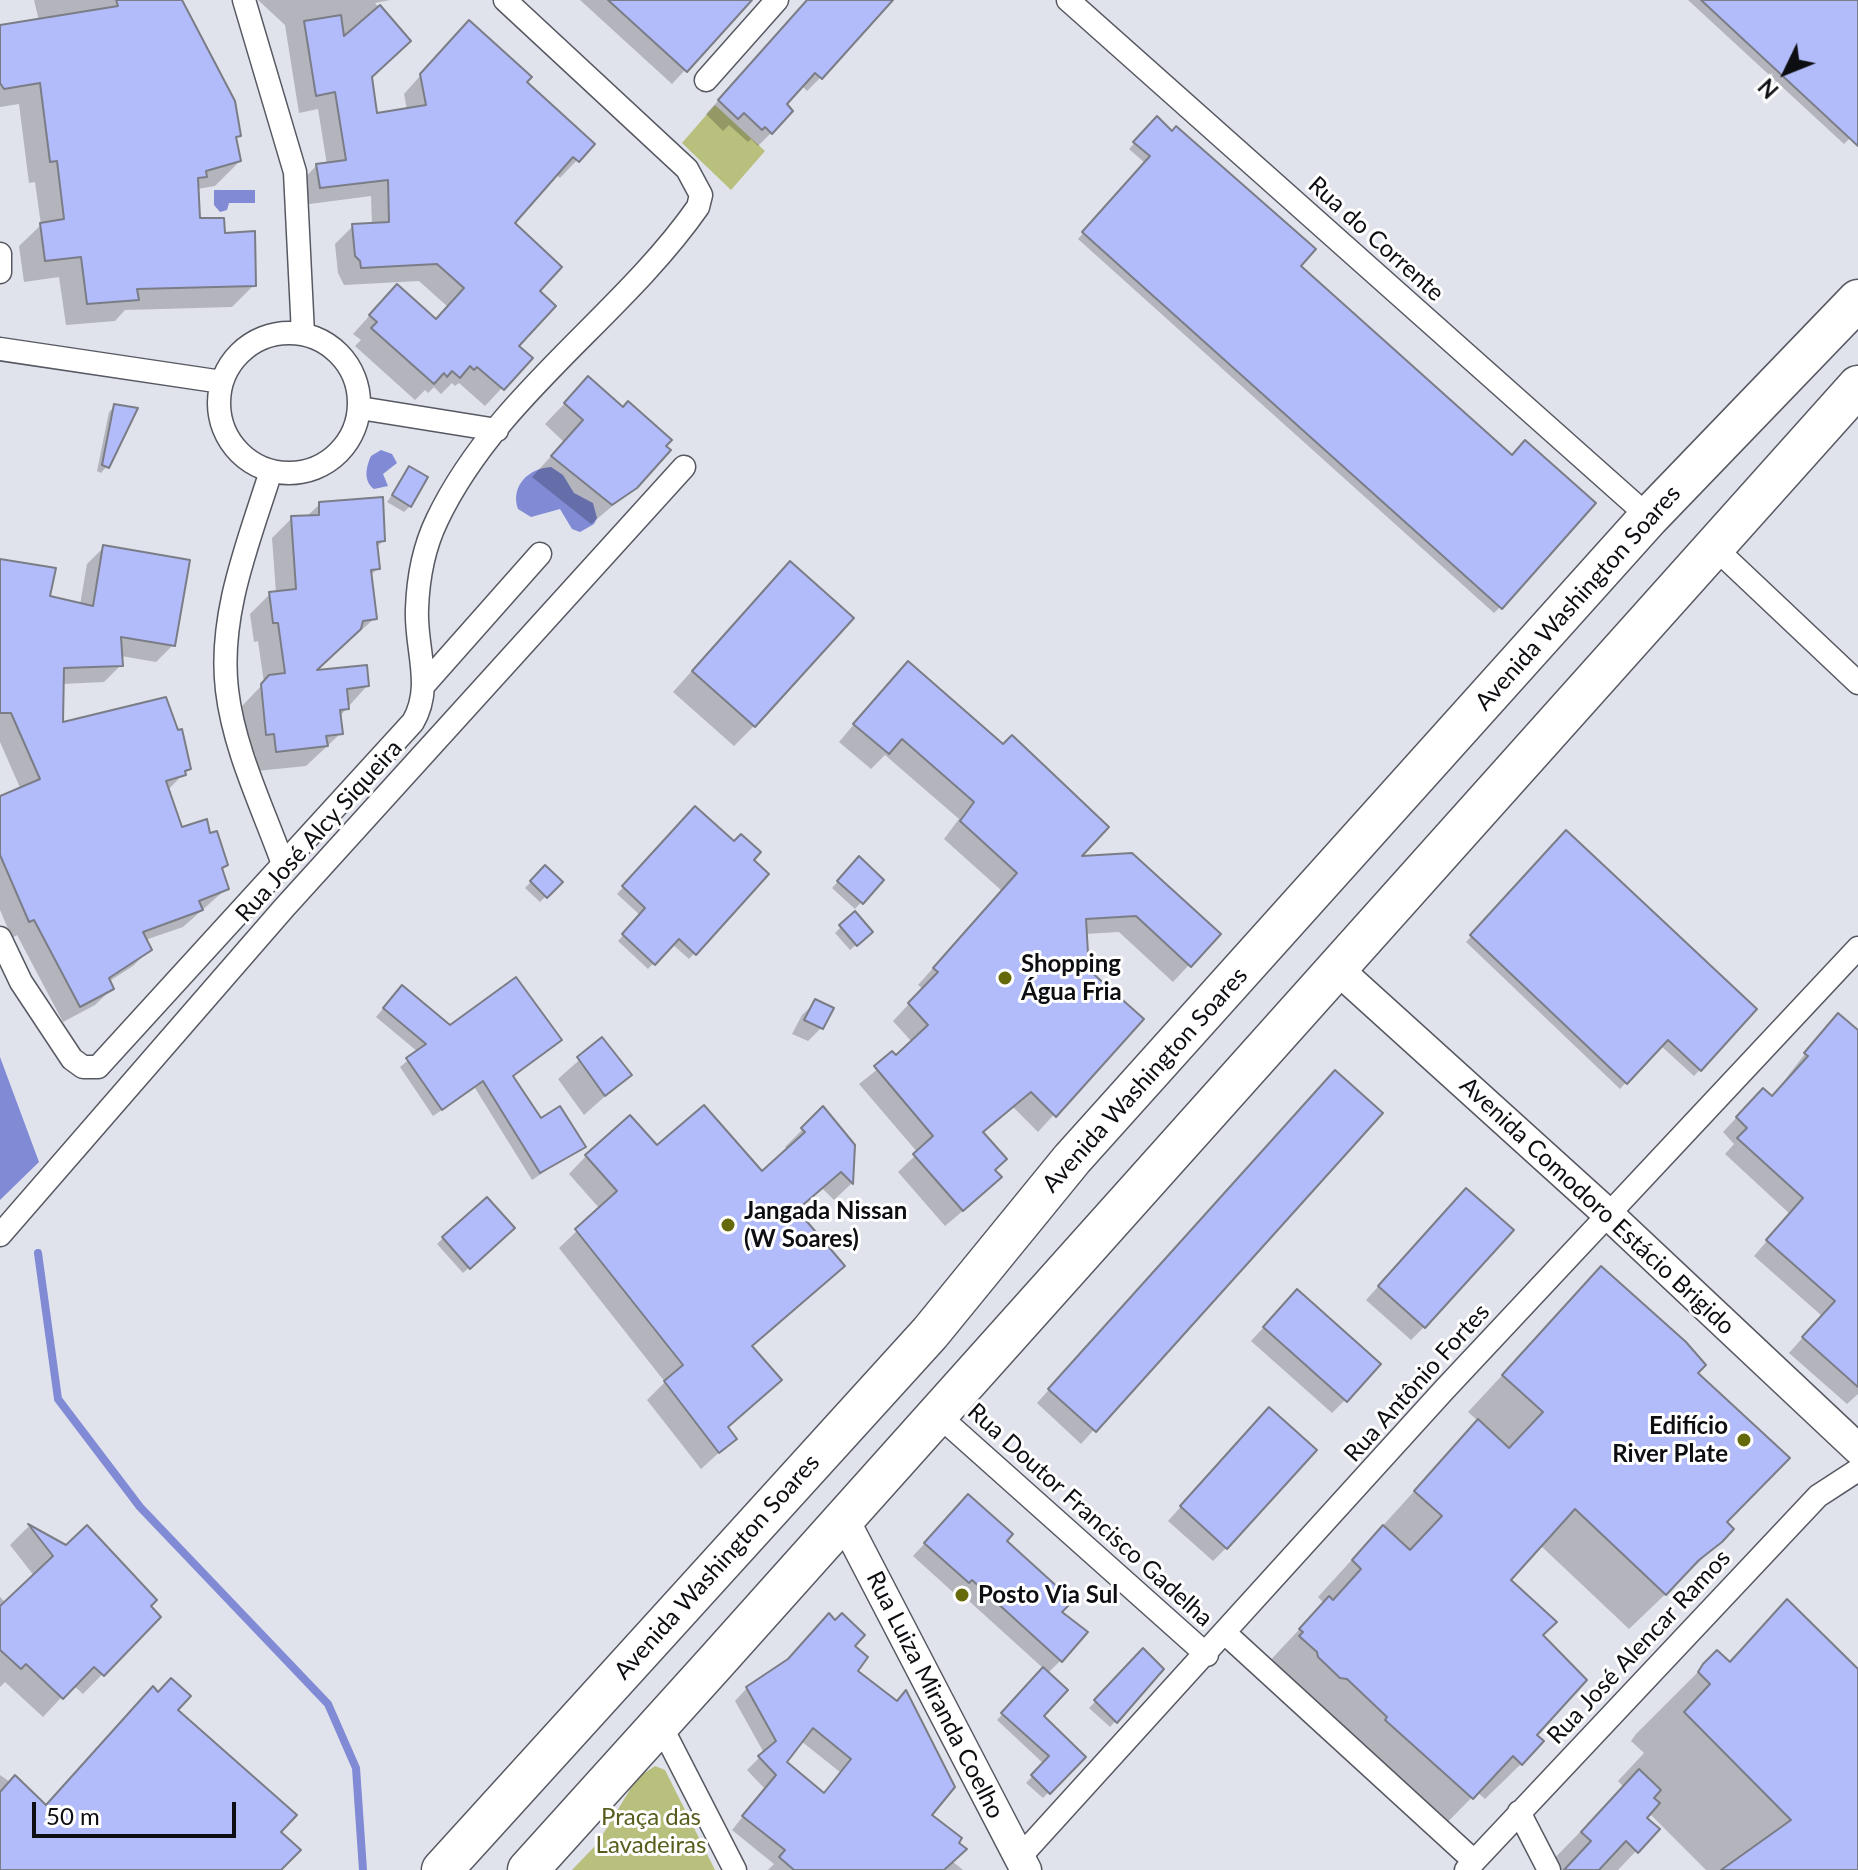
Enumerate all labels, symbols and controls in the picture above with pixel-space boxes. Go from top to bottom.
north arrow [1746,32,1826,112]
text: N [1752,73,1784,104]
street label: Rua do Corrente [1302,171,1450,307]
street label: Avenida Washington Soares [1469,479,1687,717]
street label: Rua José Alcy Siqueira [230,734,408,928]
place label: Shopping Água Fria [1021,950,1122,1006]
street label: Avenida Washington Soares [1036,961,1254,1199]
marker: Shopping Água Fria [996,969,1014,987]
street label: Avenida Comodoro Estácio Brigido [1454,1071,1740,1341]
place label: Jangada Nissan (W Soares) [744,1197,907,1253]
marker: Jangada Nissan (W Soares) [719,1216,737,1234]
street label: Rua Antônio Fortes [1338,1298,1496,1468]
street label: Rua Doutor Francisco Gadelha [962,1397,1218,1633]
place label: Edifício River Plate [1612,1412,1728,1468]
marker: Edifício River Plate [1735,1431,1753,1449]
street label: Avenida Washington Soares [608,1448,826,1686]
street label: Rua José Alencar Ramos [1541,1544,1737,1750]
street label: Rua Luiza Miranda Coelho [860,1567,1010,1823]
place label: Posto Via Sul [978,1581,1118,1609]
marker: Posto Via Sul [953,1586,971,1604]
scale bar [36,1786,240,1836]
text: 50 m [46,1801,100,1830]
park label: Praça das Lavadeiras [596,1803,706,1859]

